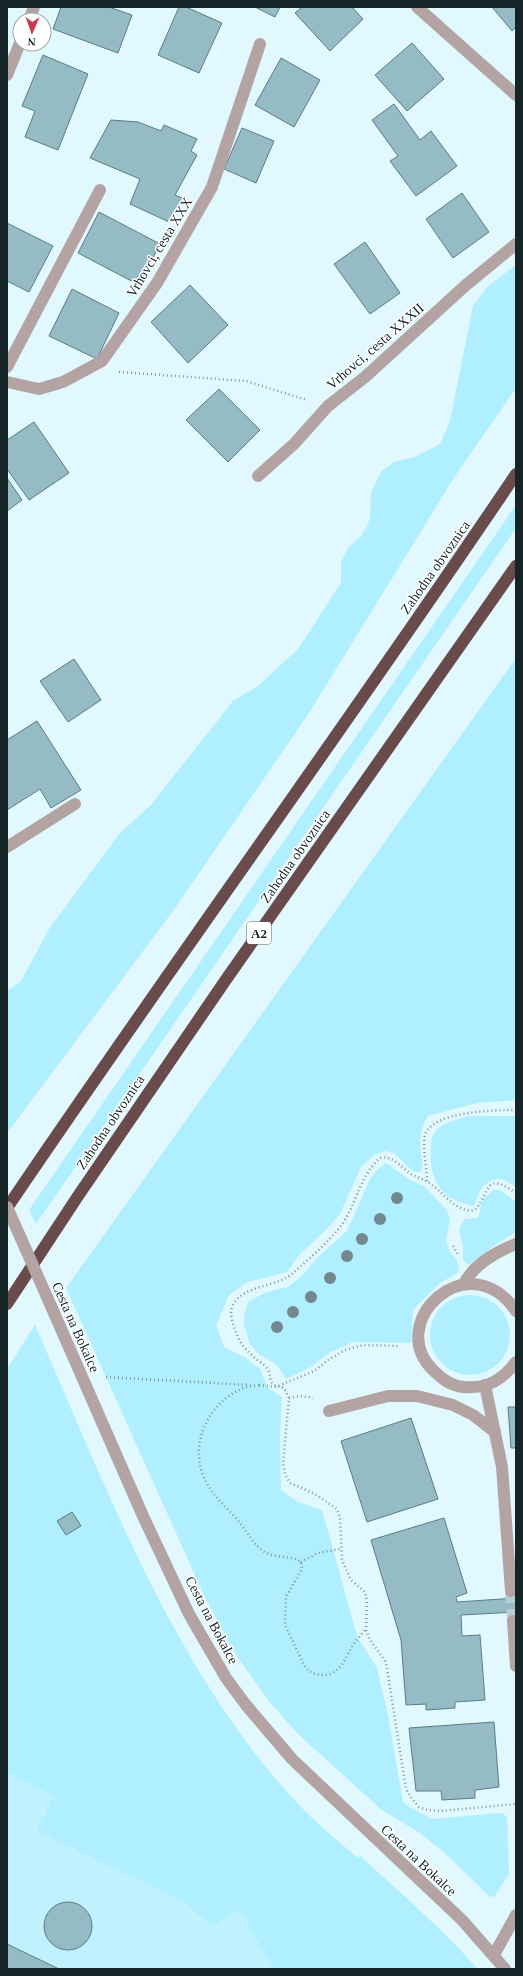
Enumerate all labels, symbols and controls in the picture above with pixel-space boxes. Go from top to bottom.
north arrow [12,12,52,52]
text: N [27,36,36,48]
street label: Vrhovci, cesta XXX [124,195,195,300]
street label: Vrhovci, cesta XXXII [324,300,427,392]
street label: Zahodna obvoznica [398,517,474,617]
street label: Zahodna obvoznica [258,806,334,906]
road number: A2 [247,922,271,944]
street label: Zahodna obvoznica [73,1072,148,1172]
street label: Cesta na Bokalce [49,1280,102,1375]
street label: Cesta na Bokalce [182,1574,241,1667]
street label: Cesta na Bokalce [378,1822,459,1899]

